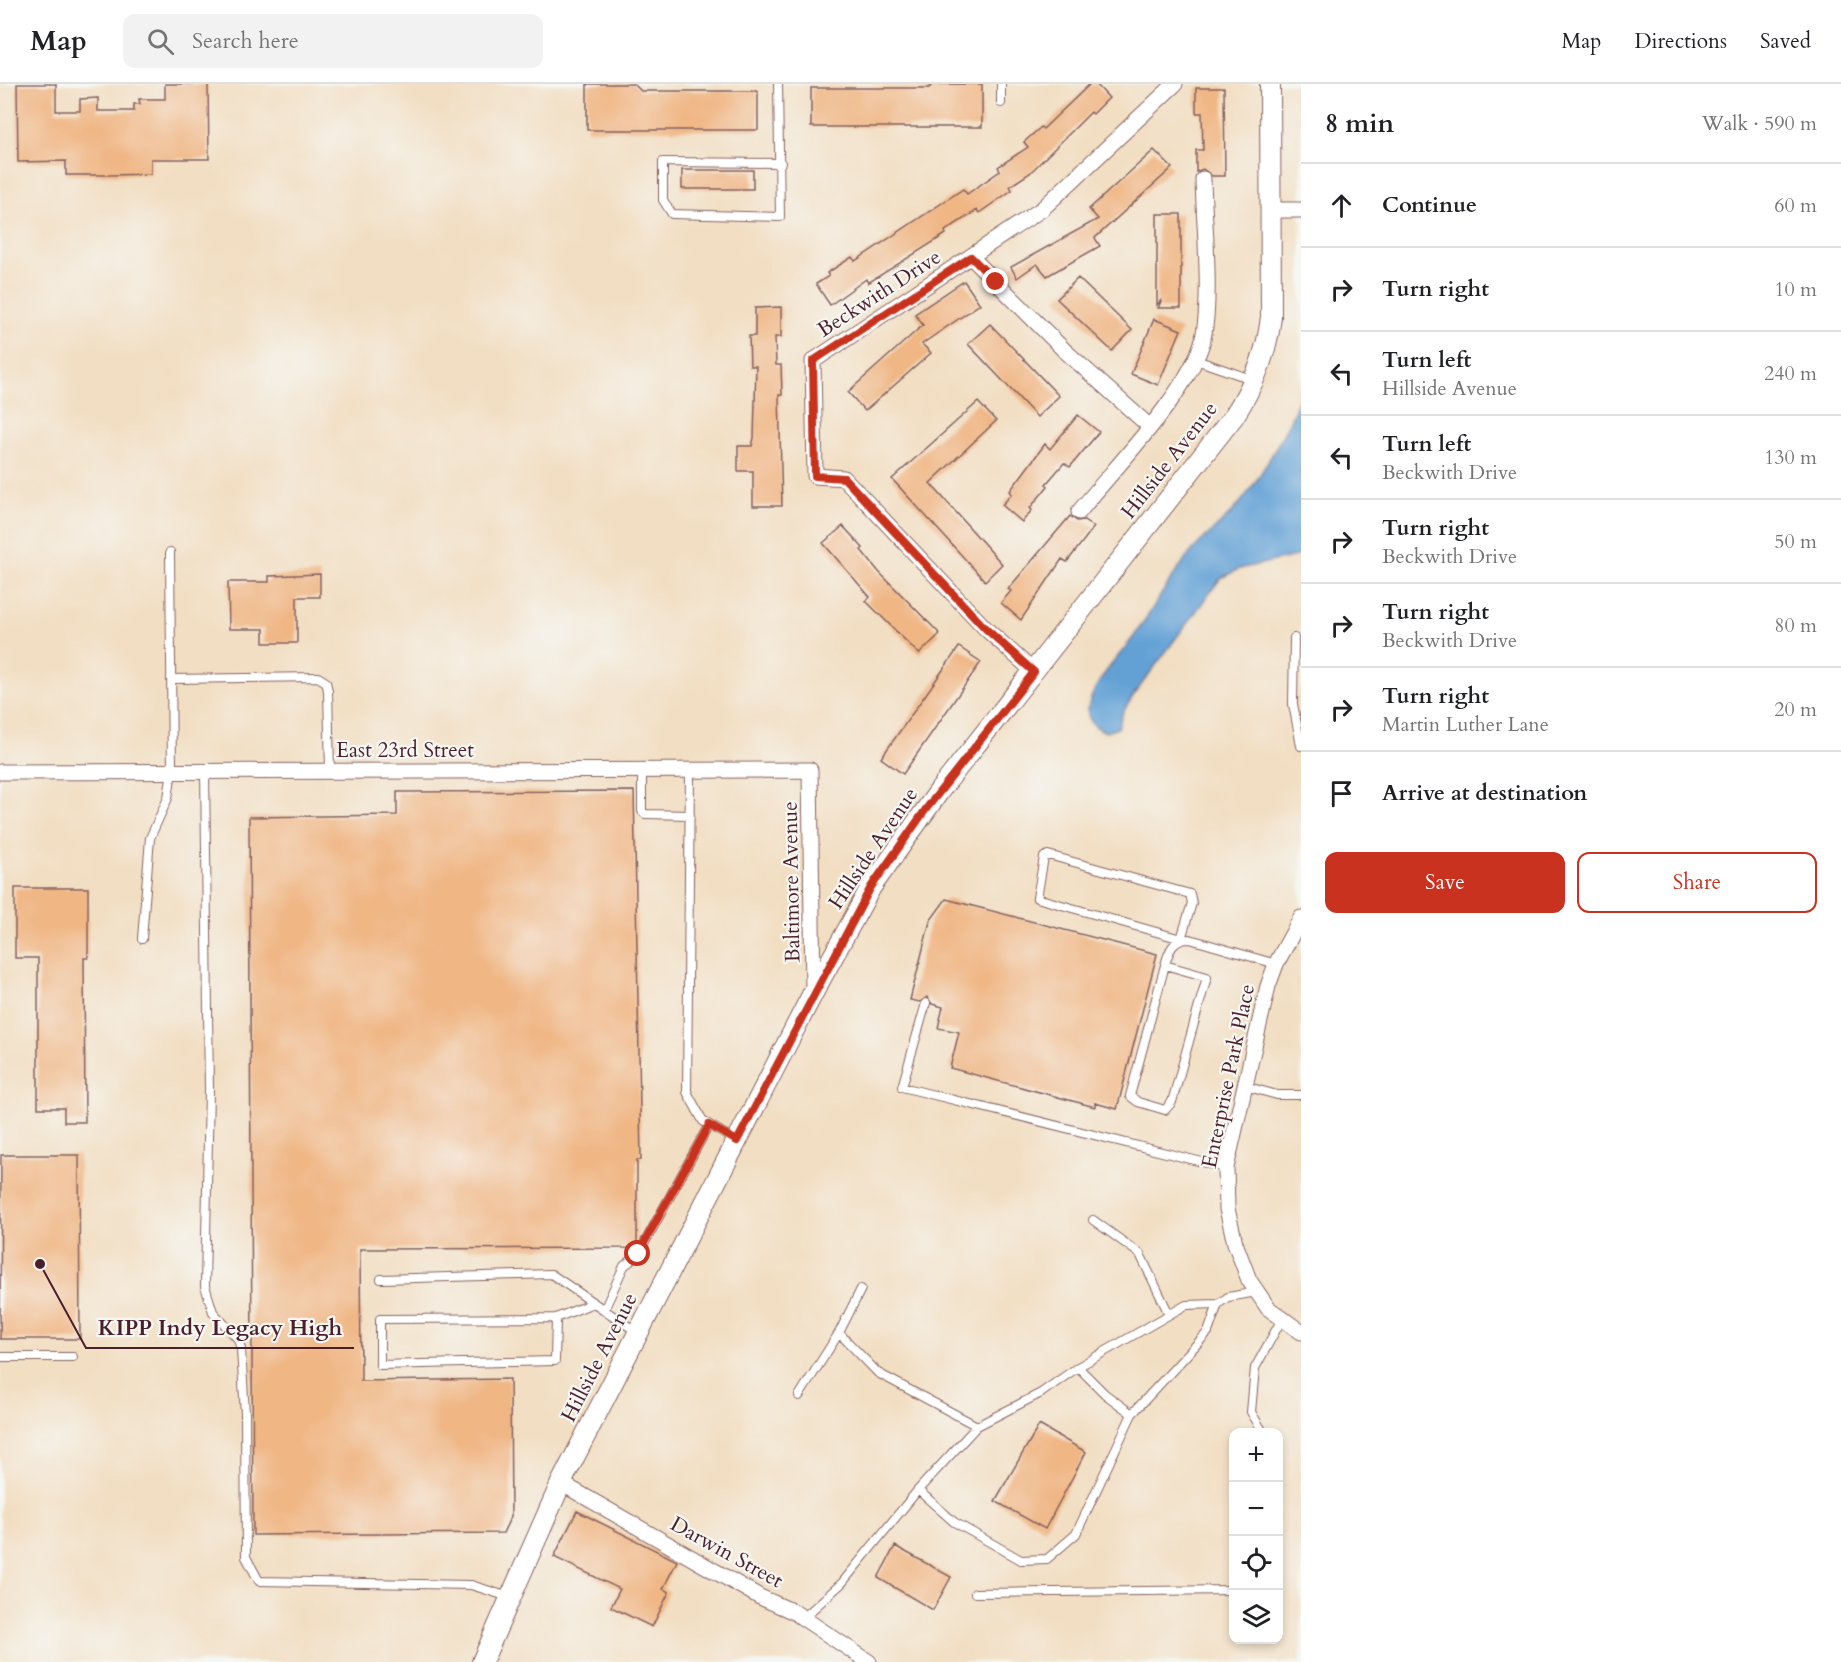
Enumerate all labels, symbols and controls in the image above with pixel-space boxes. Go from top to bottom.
search box [123,14,543,68]
text: Map [30,22,87,60]
icon: search [144,25,177,58]
text: Search here [192,26,299,56]
text: Map [1561,27,1601,56]
text: Directions [1634,27,1727,56]
text: Saved [1760,27,1811,56]
text: 8 min [1325,106,1394,141]
text: Walk · 590 m [1702,110,1817,137]
icon: ahead [1325,189,1358,222]
text: Continue [1382,190,1477,220]
text: 60 m [1774,192,1817,219]
street label: Beckwith Drive [812,243,947,344]
route end [982,268,1008,294]
icon: right [1325,273,1358,306]
text: Turn right [1382,274,1489,304]
text: 10 m [1774,276,1817,303]
text: Turn left [1382,345,1471,375]
icon: left [1325,357,1358,390]
text: 240 m [1764,360,1817,387]
text: Hillside Avenue [1382,375,1517,402]
street label: Hillside Avenue [1114,396,1224,525]
text: Turn left [1382,429,1471,459]
icon: left [1325,441,1358,474]
text: 130 m [1764,444,1817,471]
text: Beckwith Drive [1382,459,1517,486]
text: Turn right [1382,513,1489,543]
icon: right [1325,525,1358,558]
text: 50 m [1774,528,1817,555]
text: Beckwith Drive [1382,543,1517,570]
text: Turn right [1382,597,1489,627]
icon: right [1325,609,1358,642]
text: 80 m [1774,612,1817,639]
text: Beckwith Drive [1382,627,1517,654]
text: Turn right [1382,681,1489,711]
icon: right [1325,693,1358,726]
text: 20 m [1774,696,1817,723]
text: Martin Luther Lane [1382,711,1549,738]
street label: East 23rd Street [336,736,474,765]
icon: arrive [1325,777,1358,810]
text: Arrive at destination [1382,778,1587,808]
street label: Hillside Avenue [822,782,925,915]
street label: Baltimore Avenue [776,801,807,963]
button: Save [1325,852,1565,913]
button: Share [1577,852,1817,913]
street label: Enterprise Park Place [1195,981,1262,1171]
route start [624,1240,650,1266]
street label: Hillside Avenue [554,1288,644,1427]
callout: KIPP Indy Legacy High [86,1308,354,1348]
text: KIPP Indy Legacy High [98,1313,342,1343]
map controls [1229,1428,1283,1644]
button: + [1229,1428,1283,1482]
button: − [1229,1482,1283,1536]
street label: Darwin Street [665,1510,789,1596]
button: locate [1229,1536,1283,1590]
button: layers [1229,1590,1283,1644]

